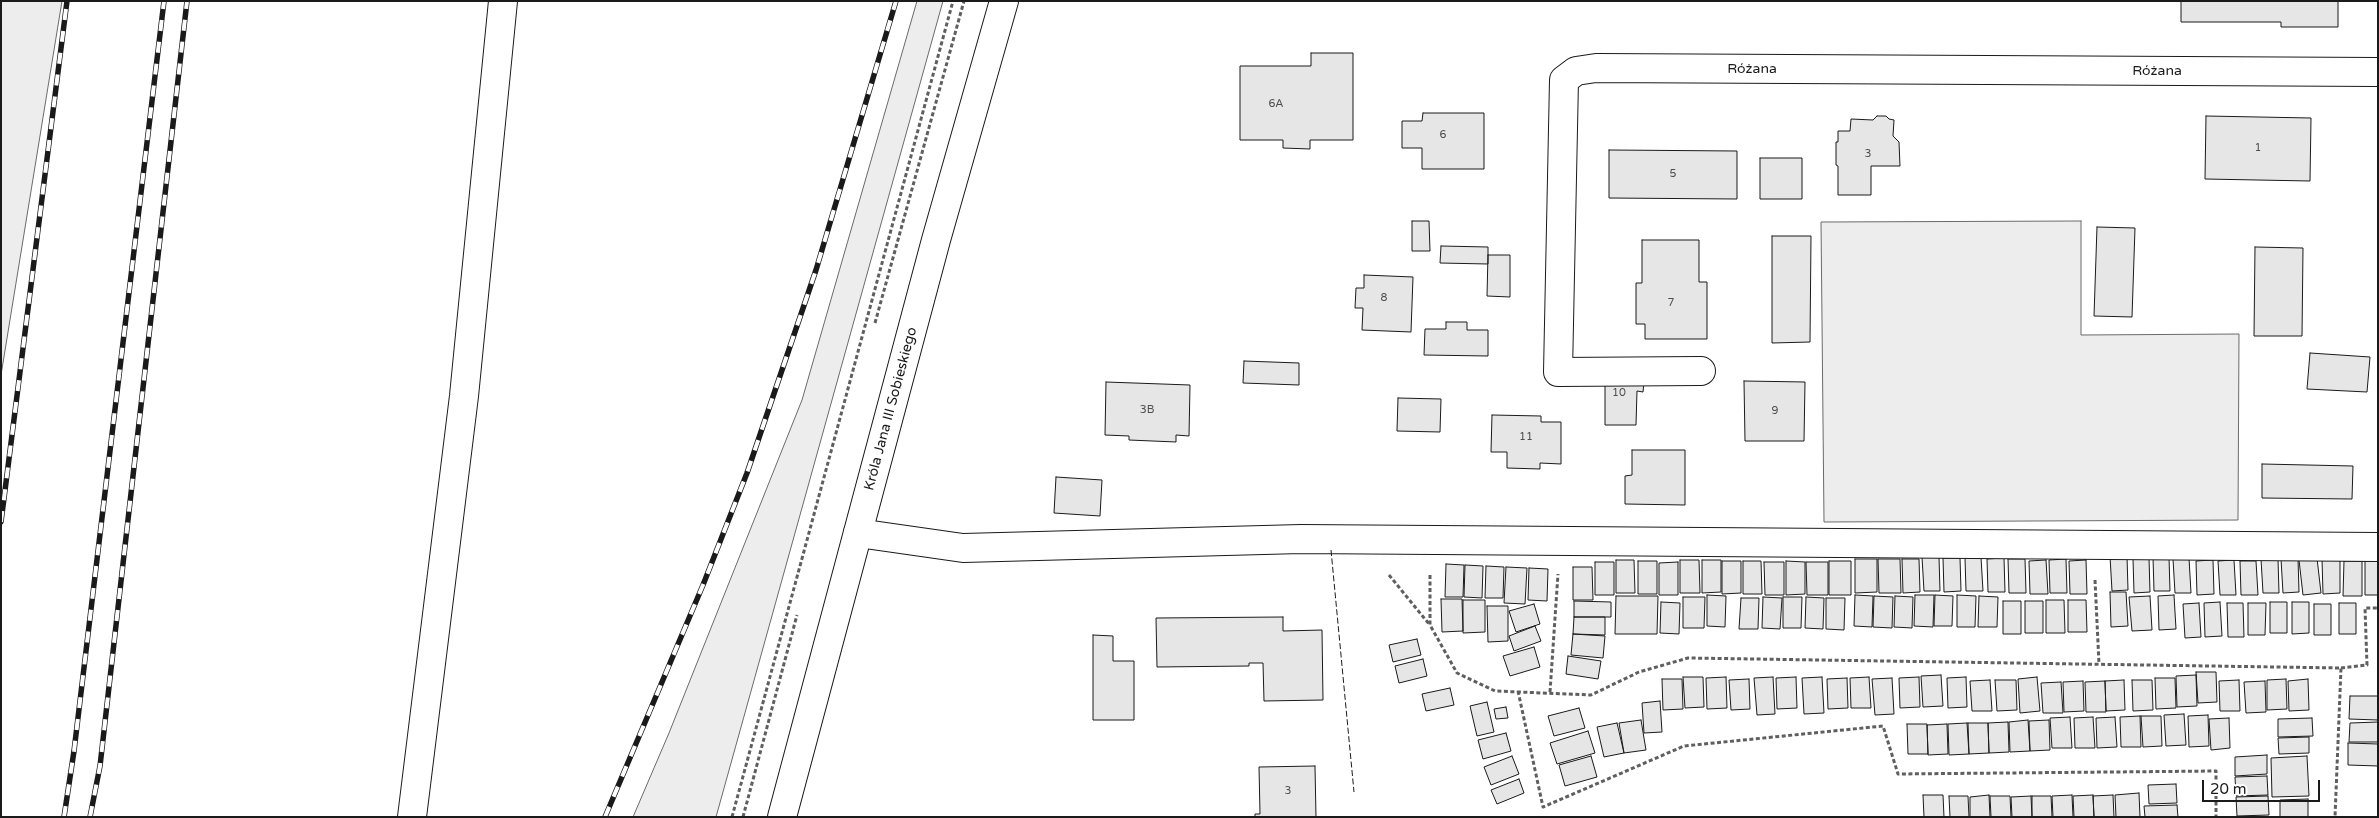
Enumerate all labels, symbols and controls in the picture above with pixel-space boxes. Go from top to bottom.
street label: Różana [1727,61,1777,77]
street label: Różana [2132,63,2182,79]
house number: 6A [1268,97,1284,111]
house number: 6 [1440,128,1446,142]
house number: 1 [2255,141,2261,155]
house number: 3 [1865,147,1871,161]
house number: 5 [1670,167,1676,181]
house number: 8 [1381,291,1387,305]
house number: 7 [1668,296,1674,310]
street label: Króla Jana III Sobieskiego [861,325,921,493]
house number: 10 [1612,386,1626,400]
house number: 3B [1140,403,1154,417]
house number: 9 [1772,404,1778,418]
house number: 11 [1519,430,1533,444]
scale bar [2204,770,2322,802]
text: 20 m [2210,780,2247,798]
house number: 3 [1285,784,1291,798]

